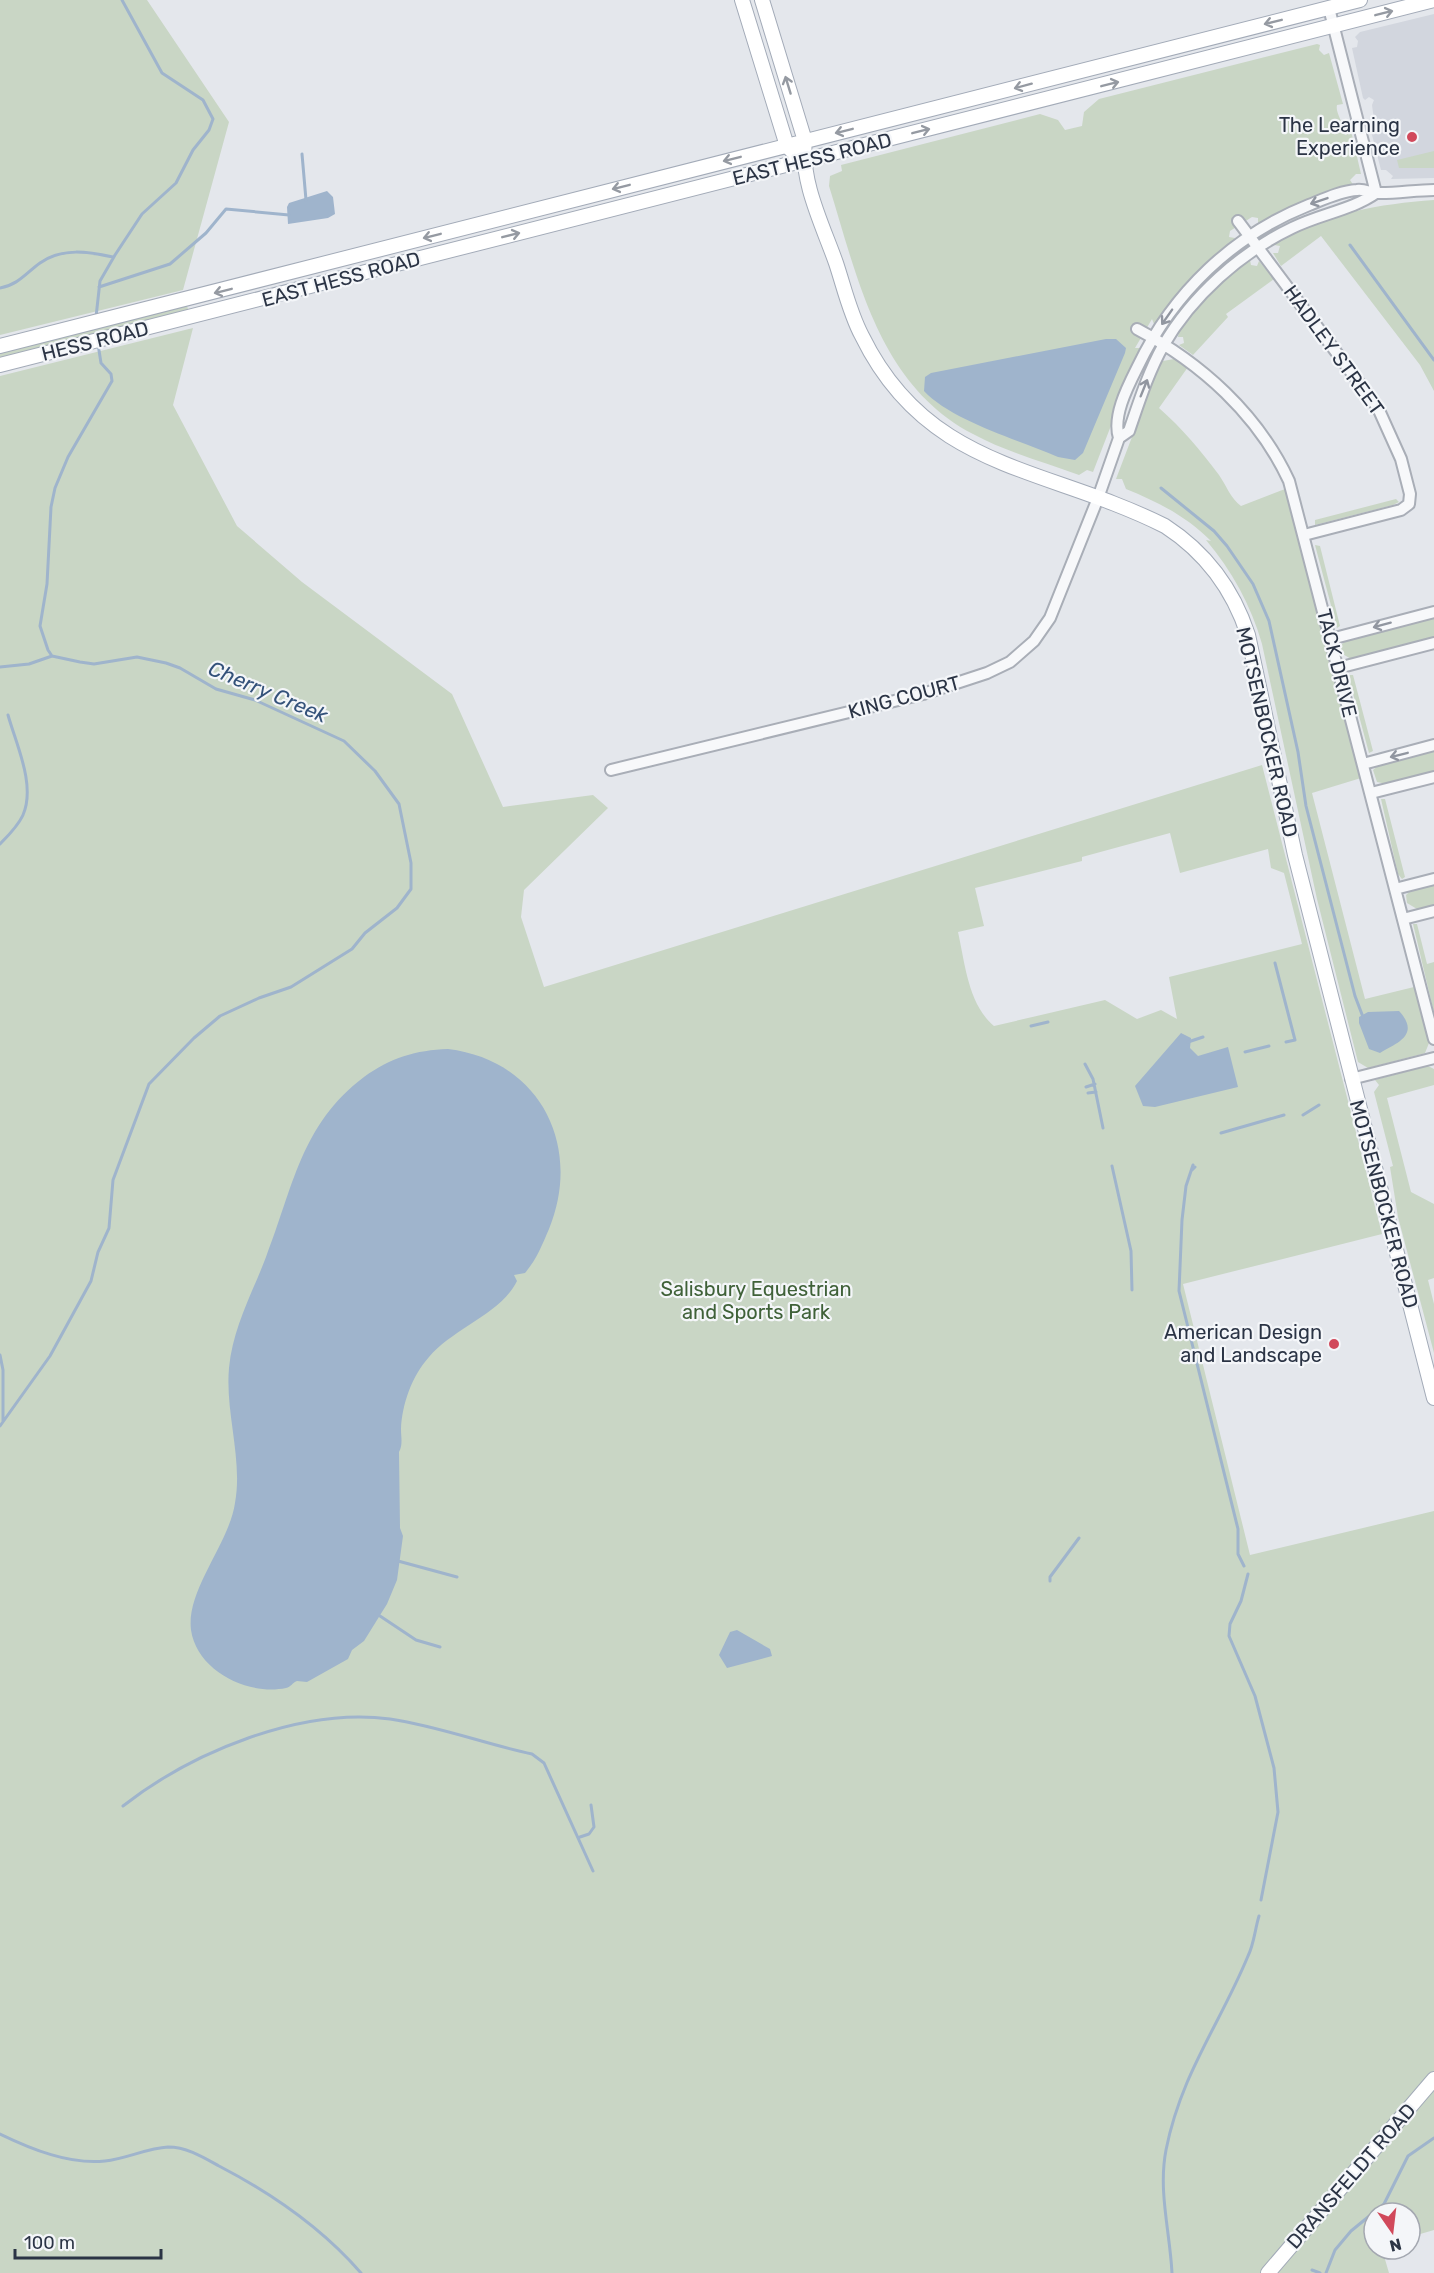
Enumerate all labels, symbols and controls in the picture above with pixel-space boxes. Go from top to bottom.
one-way arrow [1374,7,1393,19]
one-way arrow [1263,17,1282,28]
one-way arrow [782,76,793,95]
one-way arrow [1100,77,1119,89]
one-way arrow [1013,81,1032,92]
place label: The Learning Experience [1279,113,1400,160]
one-way arrow [911,125,930,137]
one-way arrow [835,126,854,138]
street label: EAST HESS ROAD [730,128,894,190]
marker: The Learning Experience [1405,130,1419,144]
one-way arrow [723,154,742,166]
one-way arrow [612,182,631,194]
one-way arrow [1311,196,1329,207]
one-way arrow [501,228,520,240]
one-way arrow [423,230,442,242]
street label: EAST HESS ROAD [259,246,423,312]
street label: HADLEY STREET [1279,280,1389,420]
one-way arrow [214,286,233,298]
one-way arrow [1161,308,1173,324]
street label: HESS ROAD [39,316,151,366]
one-way arrow [1140,379,1151,397]
street label: TACK DRIVE [1312,606,1362,720]
one-way arrow [1373,620,1392,632]
street label: MOTSENBOCKER ROAD [1231,625,1303,839]
water label: Cherry Creek [205,655,333,728]
street label: KING COURT [845,670,963,724]
one-way arrow [1389,749,1408,761]
street label: MOTSENBOCKER ROAD [1345,1097,1423,1311]
park label: Salisbury Equestrian and Sports Park [660,1277,852,1324]
place label: American Design and Landscape [1164,1320,1322,1367]
marker: American Design and Landscape [1327,1337,1341,1351]
street label: DRANSFELDT ROAD [1281,2098,1421,2254]
north arrow [1362,2201,1422,2261]
scale bar [15,2222,160,2260]
text: 100 m [24,2232,75,2254]

